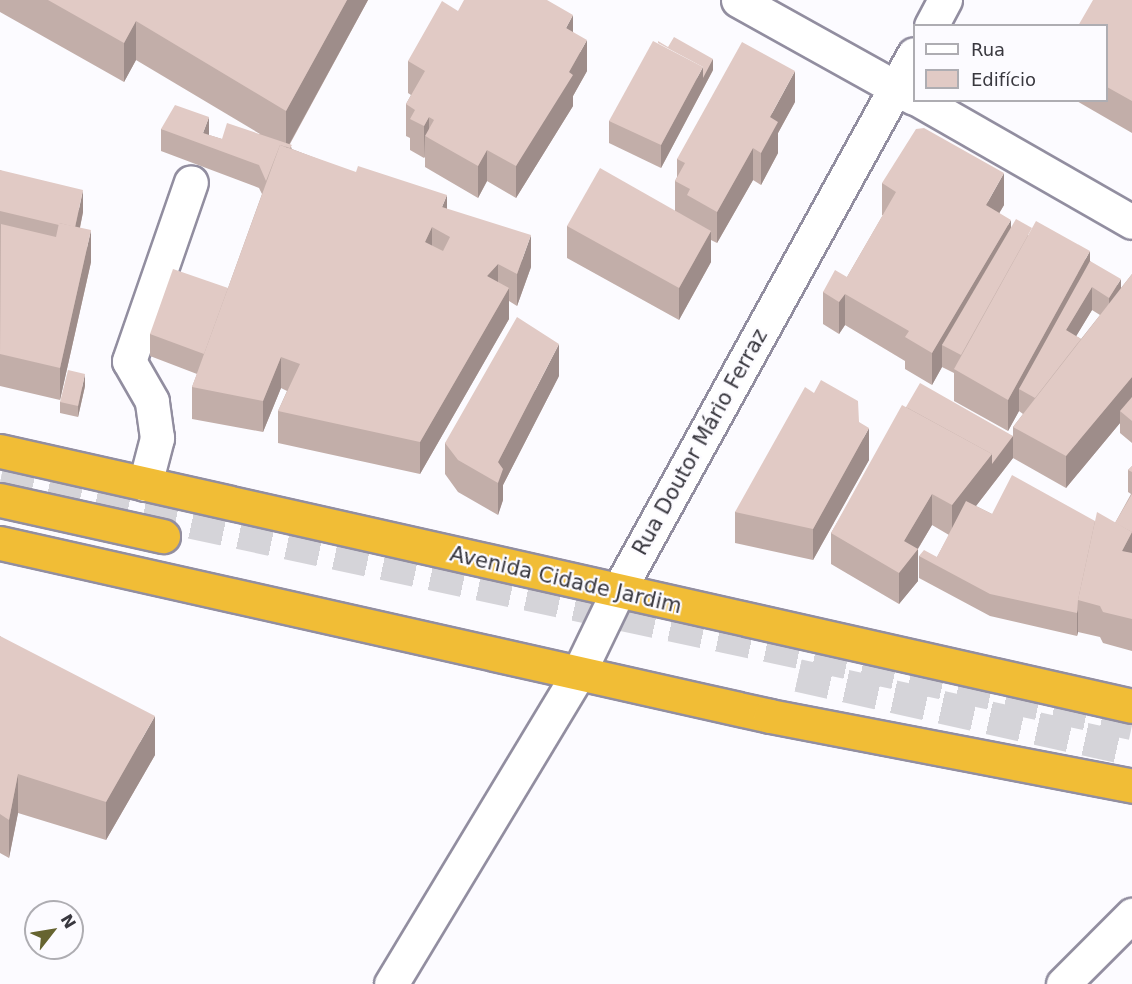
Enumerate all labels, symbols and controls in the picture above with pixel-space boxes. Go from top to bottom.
legend [913,24,1108,102]
text: Rua [971,39,1005,60]
text: Edifício [971,69,1036,90]
street label: Rua Doutor Mário Ferraz [627,324,773,560]
street label: Avenida Cidade Jardim [448,541,684,619]
north arrow [24,900,84,960]
text: N [57,911,80,932]

